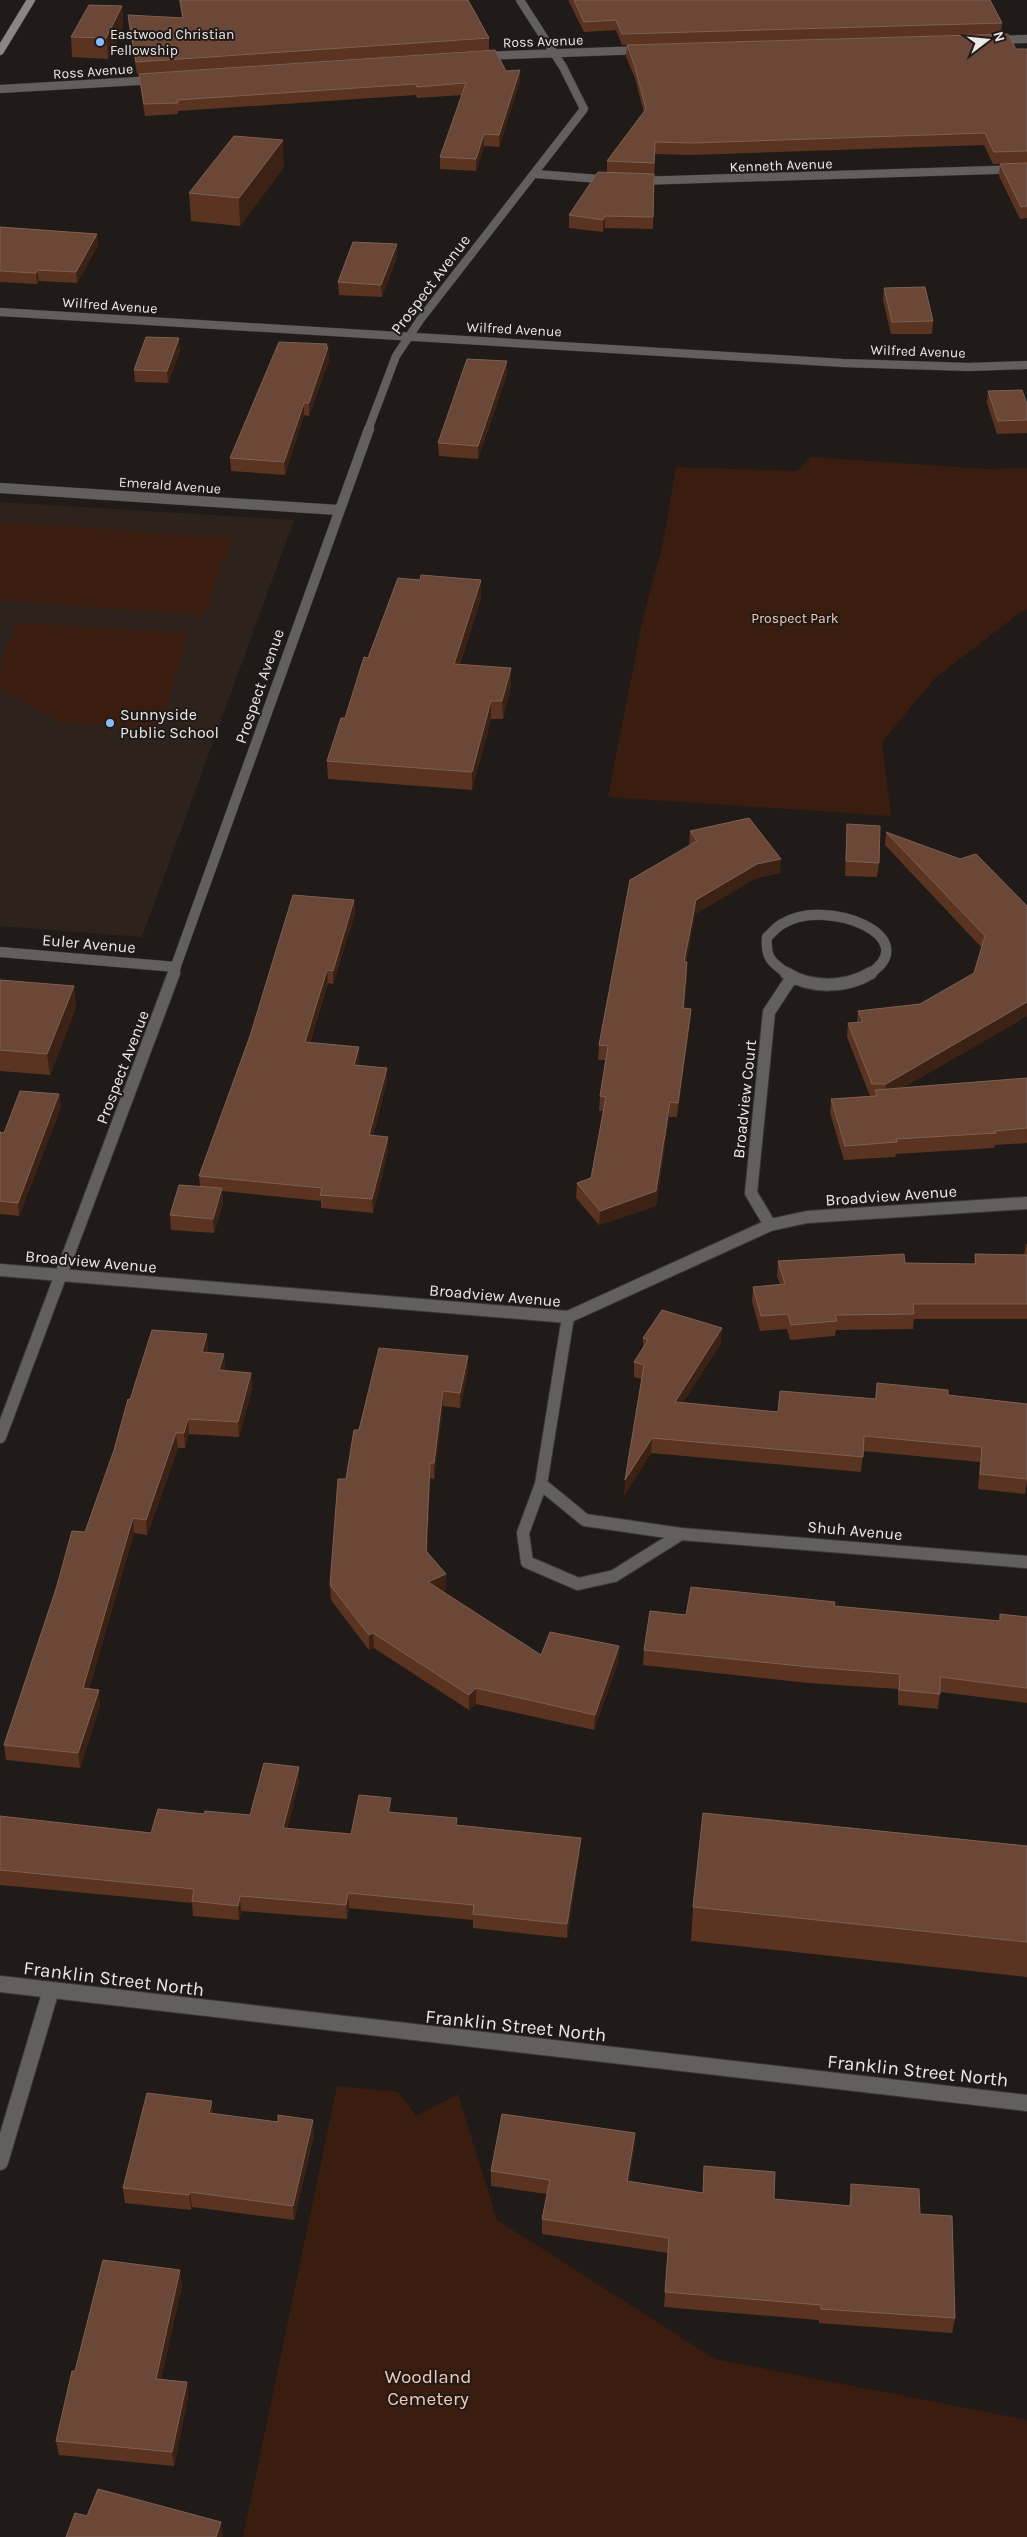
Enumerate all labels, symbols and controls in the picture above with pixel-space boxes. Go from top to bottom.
north arrow [962,15,1012,65]
place label: Eastwood Christian Fellowship [110,26,234,59]
text: N [989,29,1009,44]
street label: Ross Avenue [503,32,583,51]
marker: Eastwood Christian Fellowship [94,36,106,48]
street label: Ross Avenue [52,60,134,83]
street label: Kenneth Avenue [729,155,833,176]
street label: Prospect Avenue [387,231,474,338]
street label: Wilfred Avenue [62,294,158,317]
street label: Wilfred Avenue [466,319,562,340]
street label: Wilfred Avenue [870,341,966,362]
street label: Emerald Avenue [118,473,222,498]
park label: Prospect Park [751,610,839,627]
street label: Prospect Avenue [231,626,288,746]
place label: Sunnyside Public School [120,705,219,742]
marker: Sunnyside Public School [104,717,116,729]
street label: Euler Avenue [41,930,136,957]
street label: Prospect Avenue [92,1008,153,1127]
street label: Broadview Court [729,1039,760,1159]
street label: Broadview Avenue [825,1181,957,1210]
street label: Broadview Avenue [24,1246,157,1277]
street label: Broadview Avenue [428,1280,561,1311]
street label: Shuh Avenue [807,1517,903,1544]
street label: Franklin Street North [22,1957,206,2001]
street label: Franklin Street North [424,2006,608,2046]
street label: Franklin Street North [826,2051,1010,2091]
park label: Woodland Cemetery [385,2366,471,2410]

